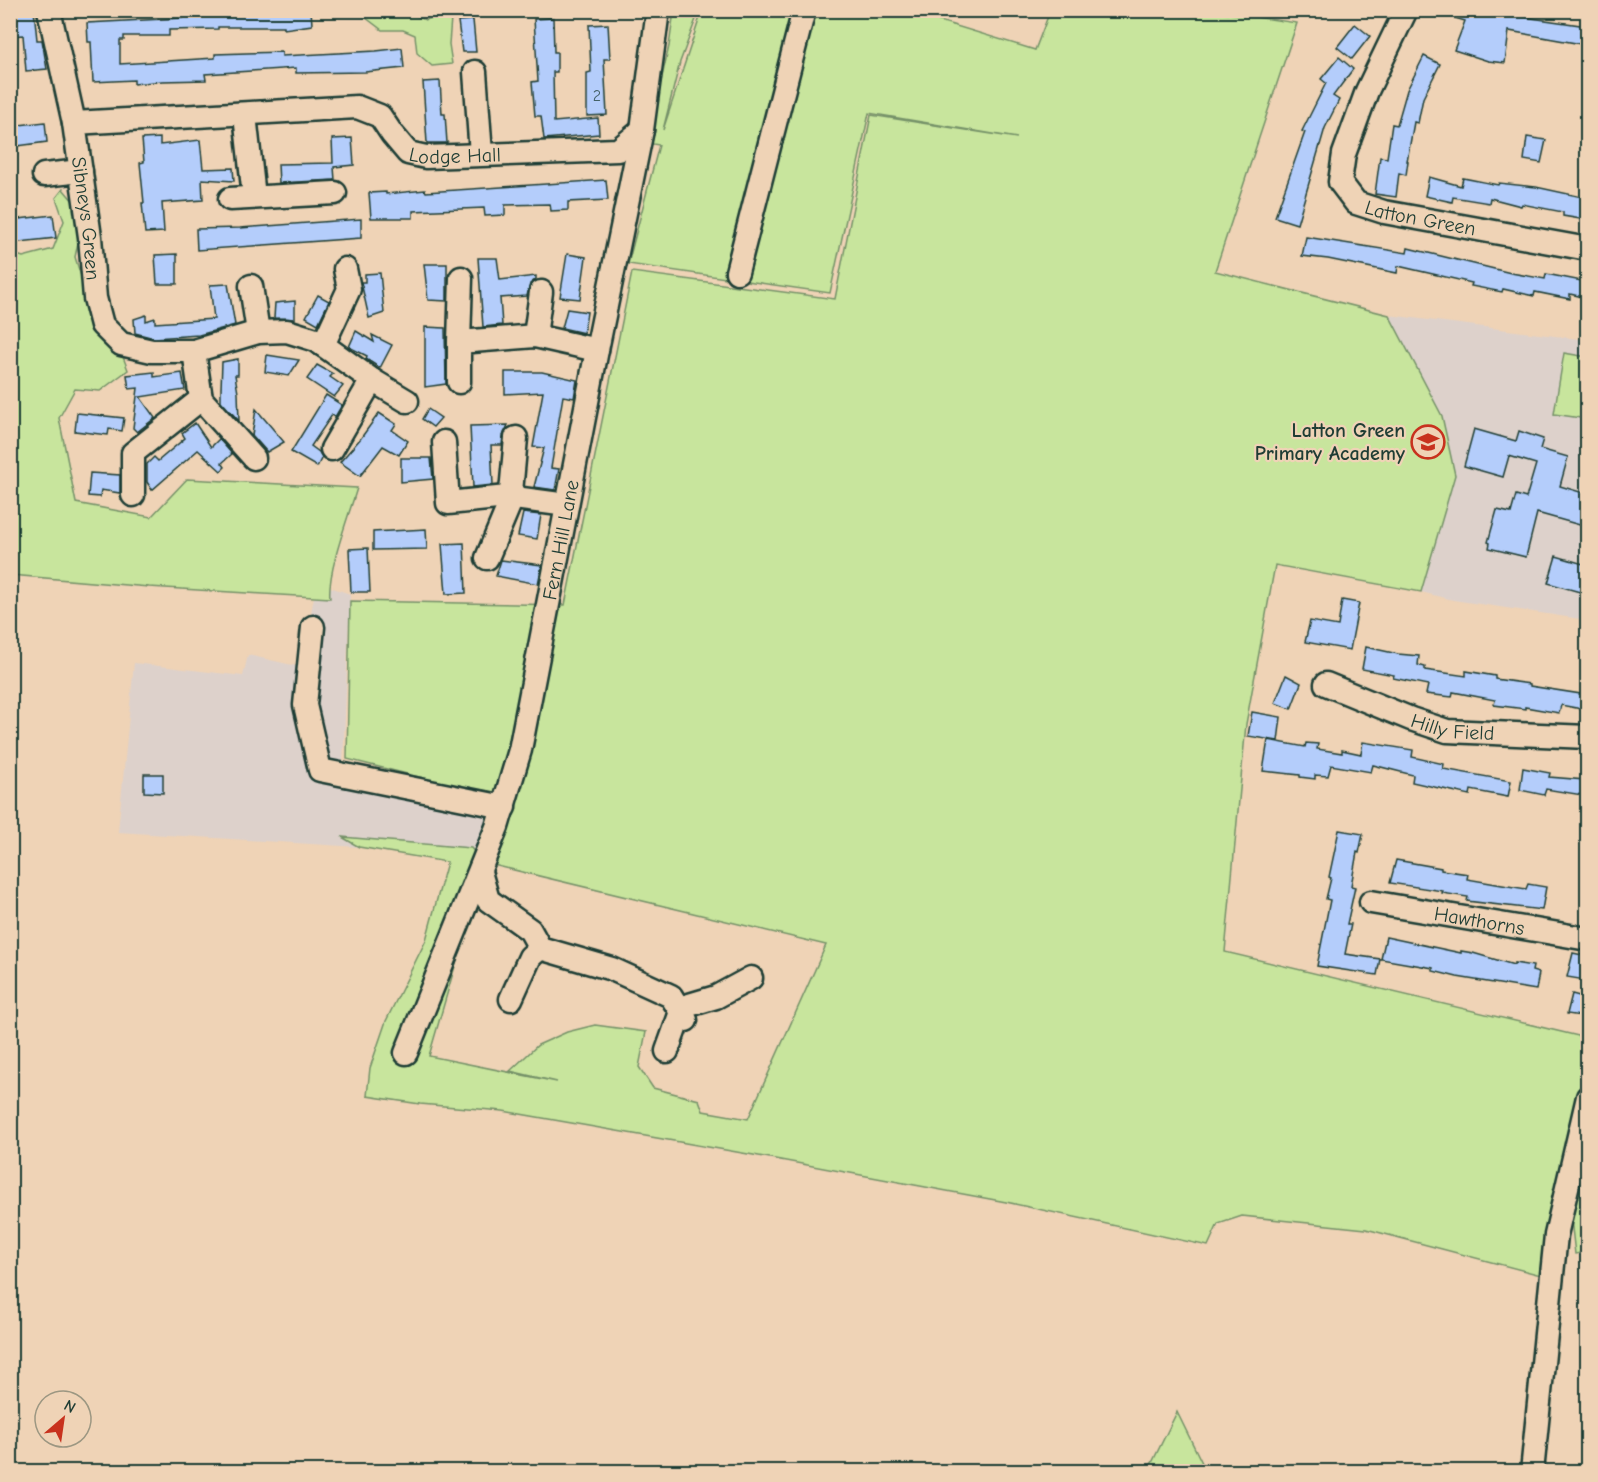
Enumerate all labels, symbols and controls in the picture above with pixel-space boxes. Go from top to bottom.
house number: 2 [593,87,601,105]
street label: Lodge Hall [407,142,501,169]
street label: Sibneys Green [67,155,105,281]
street label: Latton Green [1362,195,1478,240]
place label: Latton Green Primary Academy [1255,419,1406,465]
school or university icon: Latton Green Primary Academy [1410,424,1446,460]
street label: Fern Hill Lane [538,478,583,602]
street label: Hilly Field [1408,708,1495,745]
street label: Hawthorns [1433,901,1526,939]
north arrow [33,1389,93,1449]
text: N [61,1396,79,1417]

